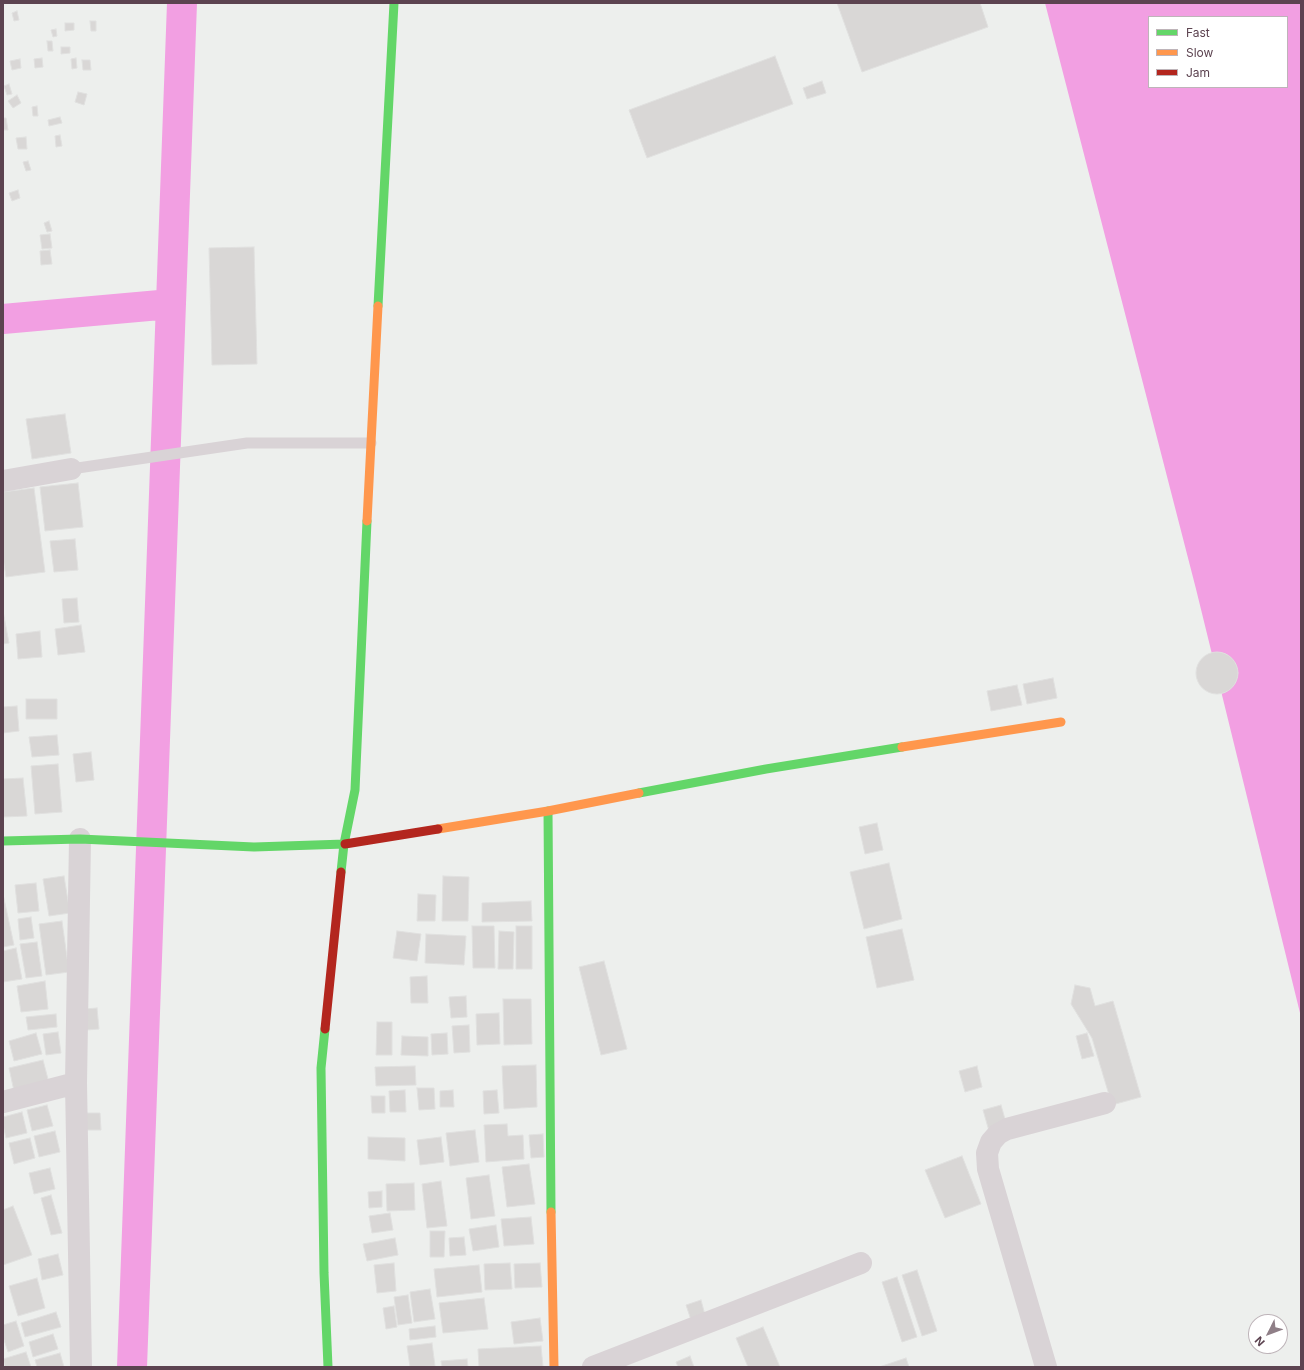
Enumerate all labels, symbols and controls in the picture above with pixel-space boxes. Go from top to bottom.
legend [1148,16,1288,88]
text: Fast [1186,25,1210,40]
text: Slow [1186,45,1213,60]
text: Jam [1186,65,1210,80]
north arrow [1248,1314,1288,1354]
text: N [1252,1334,1268,1349]

